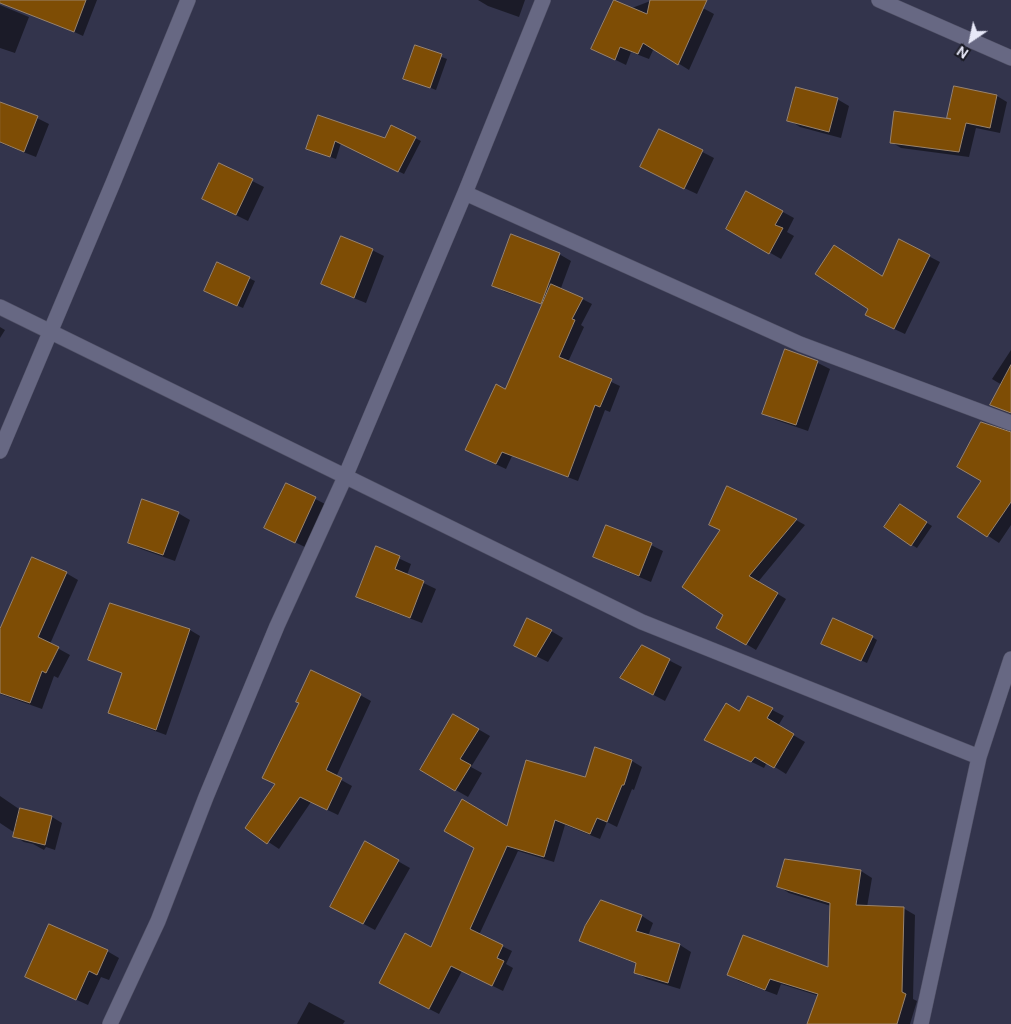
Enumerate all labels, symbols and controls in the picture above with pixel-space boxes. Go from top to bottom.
north arrow [946,15,996,65]
text: N [953,42,972,63]

